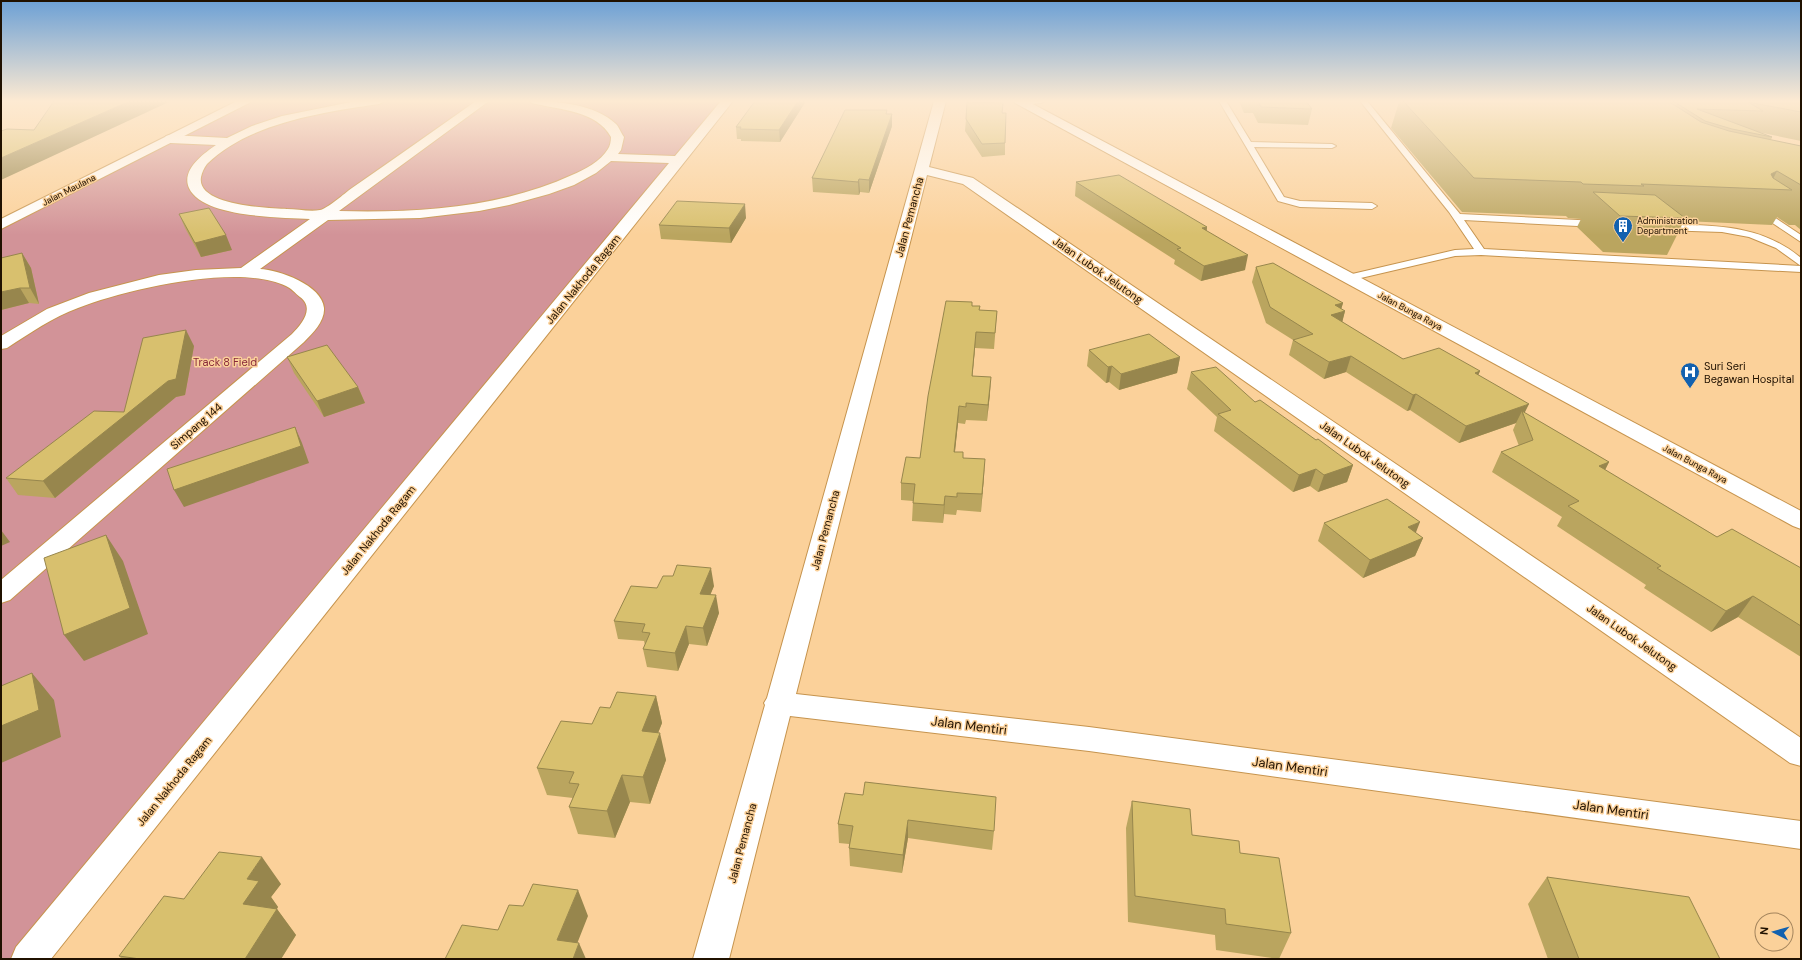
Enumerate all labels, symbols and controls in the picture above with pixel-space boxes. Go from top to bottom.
street label: Jalan Maulana [40,171,98,209]
street label: Jalan Pemancha [892,175,926,259]
building icon: Administration Department [1612,215,1634,243]
place label: Administration Department [1637,215,1698,237]
street label: Jalan Nakhoda Ragam [543,231,624,327]
street label: Jalan Lubok Jelutong [1050,234,1146,306]
street label: Jalan Bunga Raya [1376,289,1444,333]
park label: Track 8 Field [193,355,257,369]
place label: Suri Seri Begawan Hospital [1704,359,1794,386]
hospital icon: Suri Seri Begawan Hospital [1679,361,1701,389]
street label: Simpang 144 [167,400,225,452]
street label: Jalan Lubok Jelutong [1317,418,1413,490]
street label: Jalan Bunga Raya [1661,442,1729,486]
street label: Jalan Nakhoda Ragam [338,482,419,578]
street label: Jalan Pemancha [808,488,842,572]
street label: Jalan Lubok Jelutong [1584,601,1680,673]
street label: Jalan Mentiri [930,712,1008,739]
street label: Jalan Nakhoda Ragam [134,733,215,829]
street label: Jalan Mentiri [1251,753,1329,780]
street label: Jalan Mentiri [1572,796,1650,823]
street label: Jalan Pemancha [725,801,759,885]
north arrow [1754,912,1794,952]
text: N [1757,926,1771,936]

